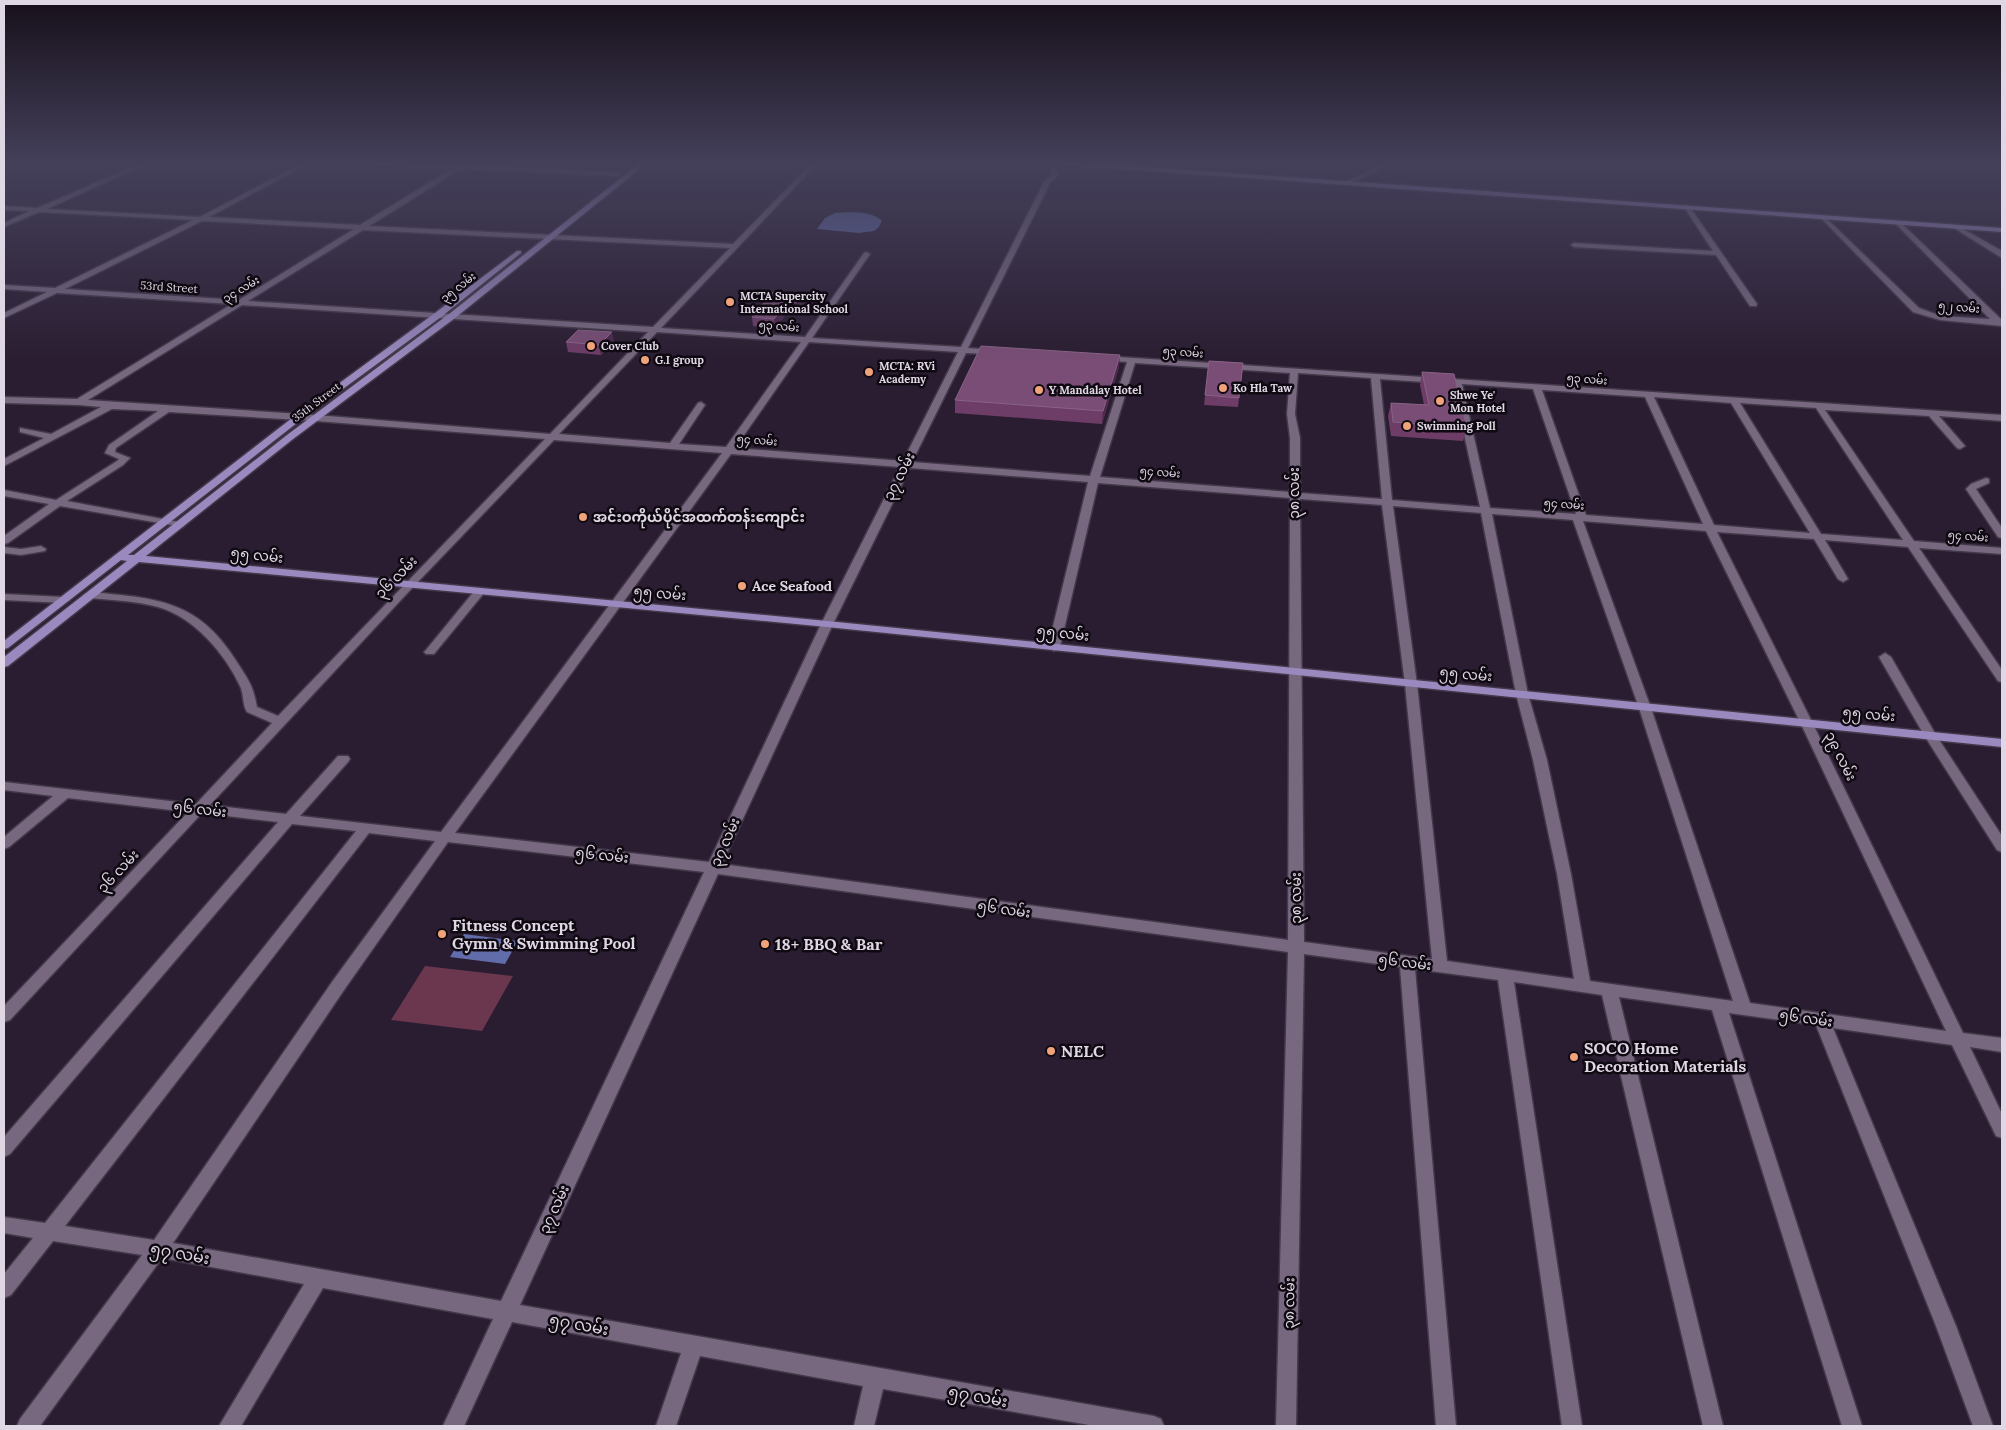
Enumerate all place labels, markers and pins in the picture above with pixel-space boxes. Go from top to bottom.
place label: MCTA Supercity International School [740,289,849,316]
marker: MCTA Supercity International School [724,296,736,308]
place label: Cover Club [601,339,659,353]
marker: Cover Club [585,340,597,352]
place label: G.I group [655,353,704,367]
marker: G.I group [639,354,651,366]
place label: MCTA: RVi Academy [879,359,936,386]
marker: MCTA: RVi Academy [863,366,875,378]
place label: Ko Hla Taw [1233,381,1292,395]
marker: Ko Hla Taw [1217,382,1229,394]
place label: Y Mandalay Hotel [1049,383,1142,397]
marker: Y Mandalay Hotel [1033,384,1045,396]
place label: Shwe Ye' Mon Hotel [1450,388,1506,415]
marker: Shwe Ye' Mon Hotel [1434,395,1446,407]
place label: Swimming Poll [1417,419,1496,433]
marker: Swimming Poll [1401,420,1413,432]
place label: အင်းဝကိုယ်ပိုင်အထက်တန်းကျောင်း [593,507,805,529]
marker: အင်းဝကိုယ်ပိုင်အထက်တန်းကျောင်း [577,511,589,523]
place label: Ace Seafood [752,577,832,595]
marker: Ace Seafood [736,580,748,592]
place label: Fitness Concept Gymn & Swimming Pool [452,915,635,953]
marker: Fitness Concept Gymn & Swimming Pool [436,928,448,940]
place label: 18+ BBQ & Bar [775,934,883,954]
marker: 18+ BBQ & Bar [759,938,771,950]
place label: SOCO Home Decoration Materials [1584,1038,1747,1076]
place label: NELC [1061,1041,1104,1061]
marker: NELC [1045,1045,1057,1057]
marker: SOCO Home Decoration Materials [1568,1051,1580,1063]

